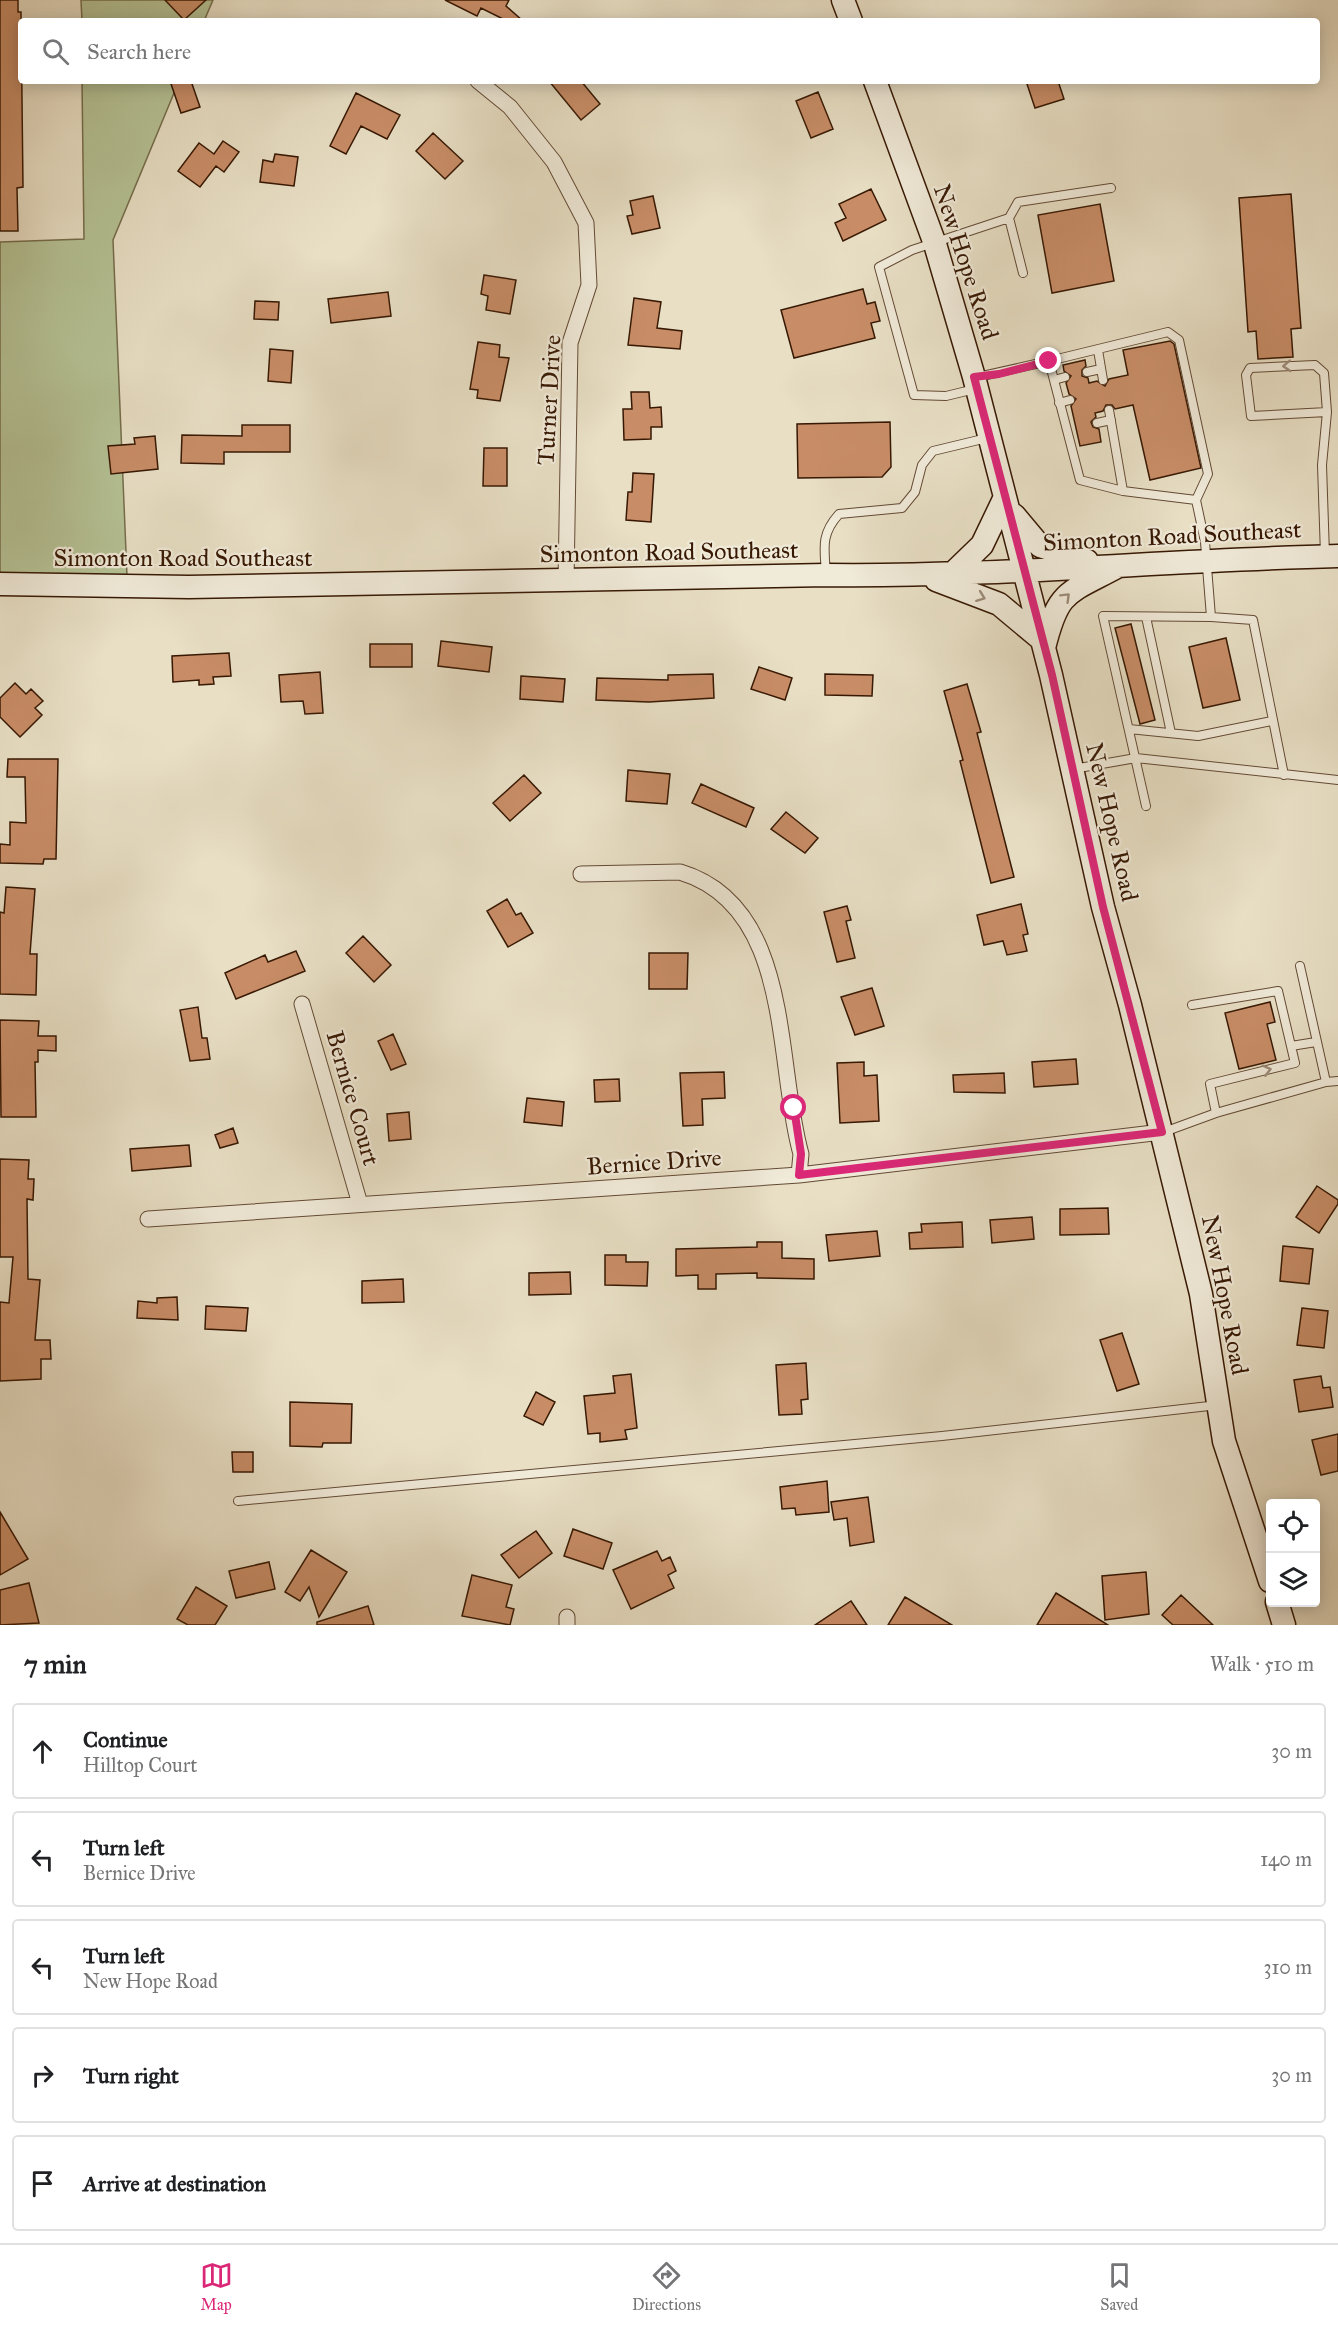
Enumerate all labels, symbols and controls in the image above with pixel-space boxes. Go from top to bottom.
search box [18,18,1320,84]
icon: search [39,35,72,68]
text: Search here [87,38,191,65]
street label: New Hope Road [927,180,1005,344]
street label: Turner Drive [531,334,567,466]
route end [1035,347,1061,373]
one-way arrow [1282,360,1291,373]
street label: Simonton Road Southeast [1042,514,1303,558]
street label: Simonton Road Southeast [539,535,799,569]
street label: Simonton Road Southeast [54,543,313,573]
one-way arrow [975,589,986,602]
one-way arrow [1060,593,1070,604]
street label: New Hope Road [1079,740,1145,904]
street label: Bernice Court [319,1027,387,1169]
one-way arrow [1262,1064,1272,1077]
route start [780,1094,806,1120]
street label: Bernice Drive [586,1142,722,1182]
street label: New Hope Road [1195,1213,1255,1377]
map controls [1266,1499,1320,1607]
button: locate [1266,1499,1320,1553]
button: layers [1266,1553,1320,1607]
text: 7 min [24,1648,87,1680]
text: Walk · 510 m [1210,1652,1314,1676]
text: Continue [83,1726,168,1753]
icon: ahead [26,1735,59,1768]
text: 30 m [1271,1739,1312,1763]
text: Hilltop Court [83,1753,197,1777]
text: Turn left [83,1834,165,1861]
icon: left [26,1843,59,1876]
text: 140 m [1260,1847,1312,1871]
text: Bernice Drive [83,1861,196,1885]
text: Turn left [83,1942,165,1969]
icon: left [26,1951,59,1984]
text: 310 m [1263,1955,1312,1979]
text: New Hope Road [83,1969,218,1993]
icon: right [26,2059,59,2092]
text: Turn right [83,2062,179,2089]
text: 30 m [1271,2063,1312,2087]
icon: arrive [26,2167,59,2200]
text: Arrive at destination [83,2170,266,2197]
tab: Map [200,2259,233,2314]
tab: Directions [632,2259,701,2314]
tab: Saved [1100,2259,1138,2314]

